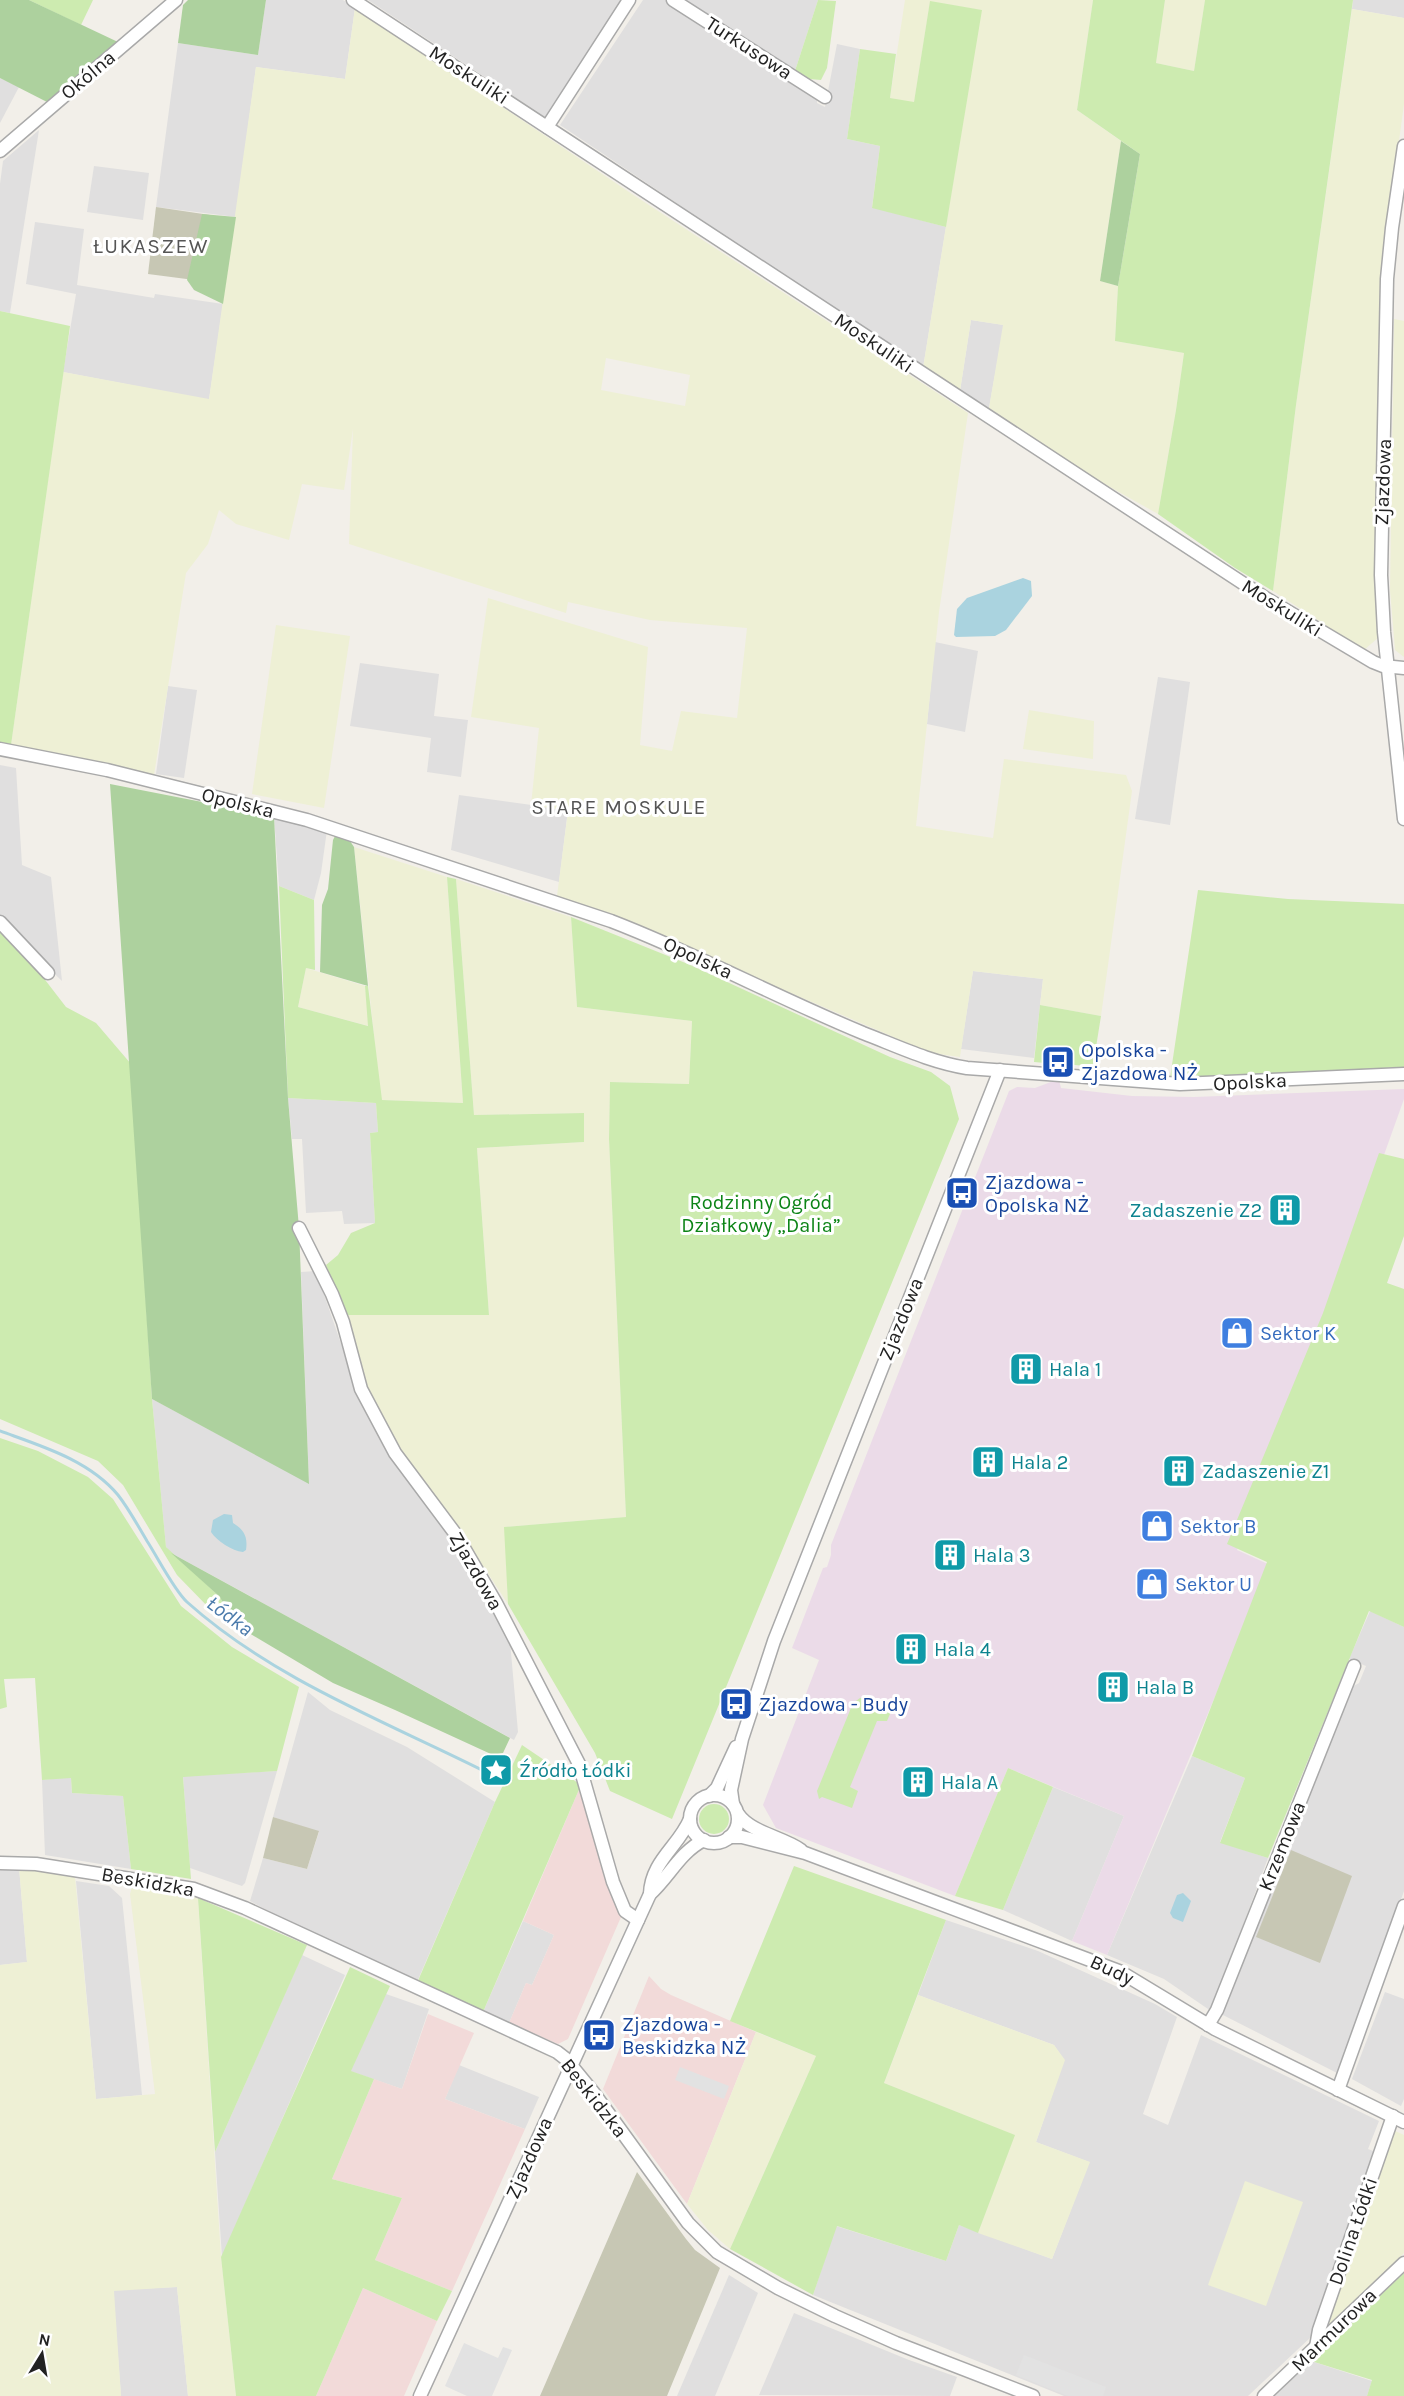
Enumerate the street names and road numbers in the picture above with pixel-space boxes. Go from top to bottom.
street label: Turkusowa [702,12,796,84]
street label: Moskuliki [425,41,513,109]
street label: Okólna [56,46,120,104]
street label: Moskuliki [830,308,918,378]
street label: Zjazdowa [1370,438,1396,526]
street label: Moskuliki [1238,574,1326,642]
street label: Opolska [199,783,277,823]
street label: Opolska [660,932,736,984]
street label: Opolska [1212,1069,1288,1095]
street label: Zjazdowa [874,1274,928,1364]
street label: Zjazdowa [444,1528,508,1614]
street label: Krzemowa [1254,1798,1310,1894]
street label: Beskidzka [100,1863,196,1901]
street label: Budy [1086,1950,1138,1990]
street label: Beskidzka [556,2054,632,2142]
street label: Zjazdowa [501,2114,557,2202]
street label: Dolina Łódki [1324,2174,1382,2288]
street label: Marmurowa [1287,2284,1381,2376]

